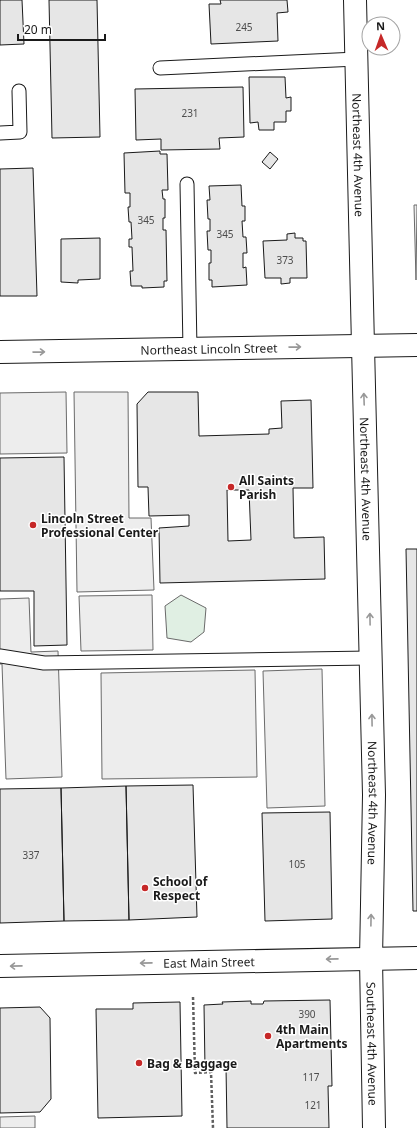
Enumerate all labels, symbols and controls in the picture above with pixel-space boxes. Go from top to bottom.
scale bar [18,16,105,42]
north arrow [361,16,401,56]
text: N [376,18,385,33]
house number: 245 [235,20,253,34]
text: 20 m [24,21,52,38]
street label: Northeast 4th Avenue [349,93,369,217]
house number: 231 [181,106,199,120]
house number: 345 [137,213,155,227]
house number: 345 [216,227,234,241]
house number: 373 [276,253,294,267]
street label: Northeast Lincoln Street [140,339,278,358]
one-way arrow [288,343,301,351]
one-way arrow [32,348,45,355]
one-way arrow [360,393,368,406]
street label: Northeast 4th Avenue [356,417,376,541]
place label: All Saints Parish [239,472,294,503]
marker: All Saints Parish [226,482,236,492]
place label: Lincoln Street Professional Center [41,510,159,541]
marker: Lincoln Street Professional Center [28,520,38,530]
one-way arrow [366,613,373,626]
one-way arrow [368,714,376,727]
street label: Northeast 4th Avenue [364,741,383,865]
house number: 337 [22,848,40,862]
house number: 105 [288,857,306,871]
place label: School of Respect [153,873,209,904]
marker: School of Respect [140,883,150,893]
one-way arrow [368,914,375,927]
street label: East Main Street [163,953,256,971]
one-way arrow [326,955,339,963]
one-way arrow [140,959,153,967]
one-way arrow [10,962,23,969]
street label: Southeast 4th Avenue [363,982,382,1106]
house number: 390 [298,1007,316,1021]
place label: 4th Main Apartments [276,1021,348,1052]
marker: 4th Main Apartments [263,1031,273,1041]
place label: Bag & Baggage [147,1055,237,1072]
marker: Bag & Baggage [134,1058,144,1068]
house number: 117 [302,1070,320,1084]
house number: 121 [304,1098,322,1112]

